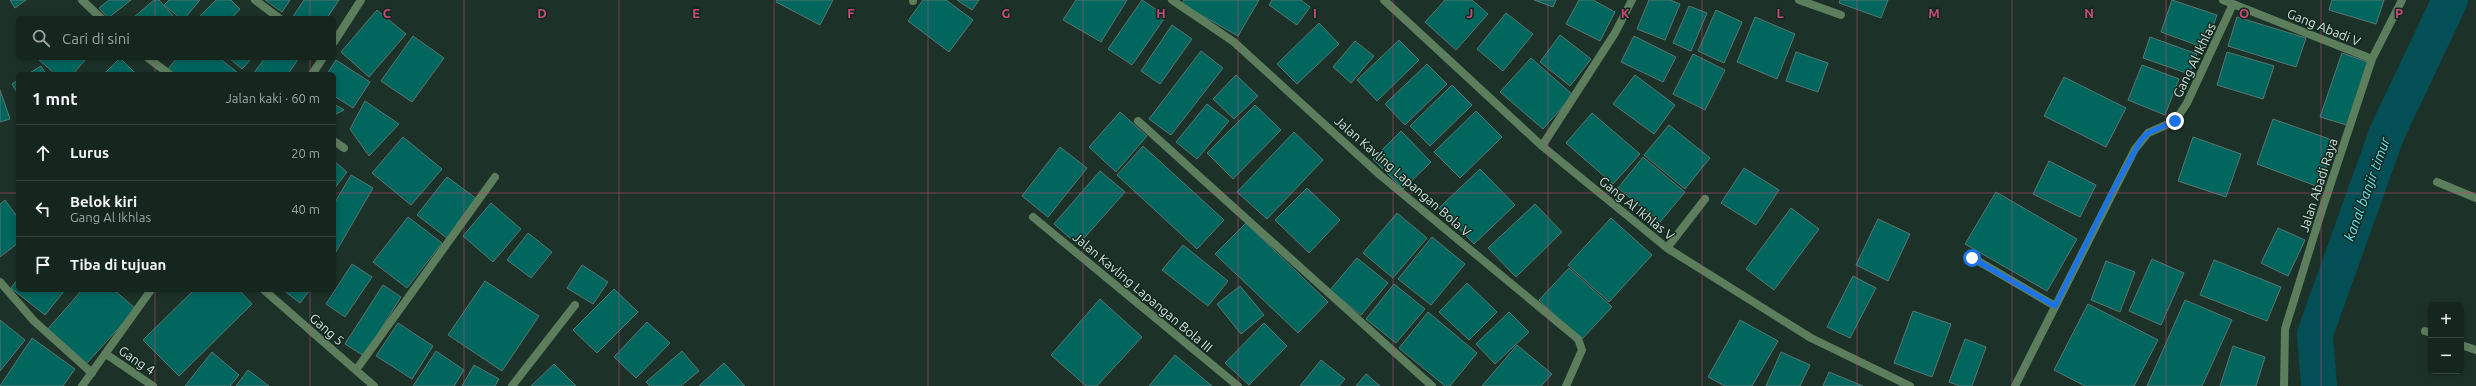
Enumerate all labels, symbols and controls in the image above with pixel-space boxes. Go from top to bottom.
text: C [383,6,392,20]
text: D [537,6,547,20]
text: E [692,6,700,20]
text: F [847,6,855,20]
text: G [1002,6,1011,20]
text: H [1156,6,1166,20]
text: I [1313,6,1317,20]
text: J [1467,6,1473,20]
text: K [1621,6,1630,20]
text: L [1776,6,1784,20]
text: M [1928,6,1940,20]
text: N [2084,6,2094,20]
text: O [2239,6,2249,20]
street label: Gang Abadi V [2285,6,2363,48]
text: P [2395,6,2403,20]
search box [16,16,336,60]
street label: Gang Al Ikhlas [2170,20,2218,100]
icon: search [30,27,52,49]
text: Cari di sini [62,30,130,47]
text: 1 mnt [32,89,78,108]
text: Jalan kaki · 60 m [225,91,320,105]
route end [2166,112,2184,130]
street label: Jalan Kavling Lapangan Bola V [1332,113,1474,239]
water label: kanal banjir timur [2341,134,2393,243]
street label: Jalan Abadi Raya [2296,136,2340,234]
icon: ahead [32,142,54,164]
text: Lurus [70,144,109,161]
text: 20 m [291,146,320,160]
street label: Gang Al Ikhlas V [1597,174,1678,243]
text: Belok kiri [70,193,137,210]
icon: left [32,198,54,220]
text: 40 m [291,202,320,216]
text: Gang Al Ikhlas [70,210,151,224]
street label: Jalan Kavling Lapangan Bola III [1071,230,1215,354]
route start [1963,249,1981,267]
icon: arrive [32,254,54,276]
text: Tiba di tujuan [70,256,166,273]
map controls [2428,302,2464,374]
button: + [2428,302,2464,338]
street label: Gang 5 [307,310,347,348]
button: − [2428,338,2464,374]
street label: Gang 4 [116,343,158,377]

